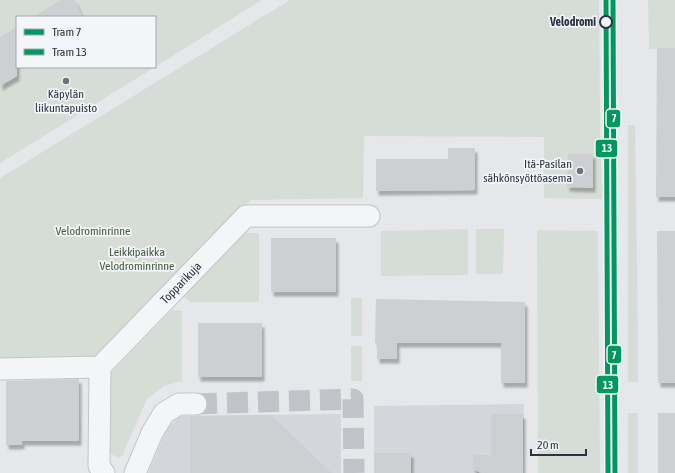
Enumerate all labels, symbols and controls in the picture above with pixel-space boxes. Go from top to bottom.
place label: Velodromi [549,15,596,29]
marker: Velodromi [599,15,613,29]
legend [16,16,156,68]
text: Tram 7 [52,25,82,39]
text: Tram 13 [52,45,87,59]
marker: Käpylän liikuntapuisto [61,76,71,86]
place label: Käpylän liikuntapuisto [35,87,97,115]
line badge: 7 [606,109,621,128]
text: 7 [611,112,617,124]
line badge: 13 [595,139,618,158]
text: 13 [602,142,612,154]
place label: Itä-Pasilan sähkönsyöttöasema [483,157,572,185]
marker: Itä-Pasilan sähkönsyöttöasema [575,166,585,176]
park label: Velodrominrinne [55,224,131,238]
park label: Leikkipaikka Velodrominrinne [99,245,175,273]
street label: Topparikuja [158,259,204,307]
line badge: 7 [607,345,622,364]
text: 7 [611,349,617,361]
line badge: 13 [596,375,619,394]
text: 13 [603,379,613,391]
scale bar [531,431,586,457]
text: 20 m [537,438,559,452]

